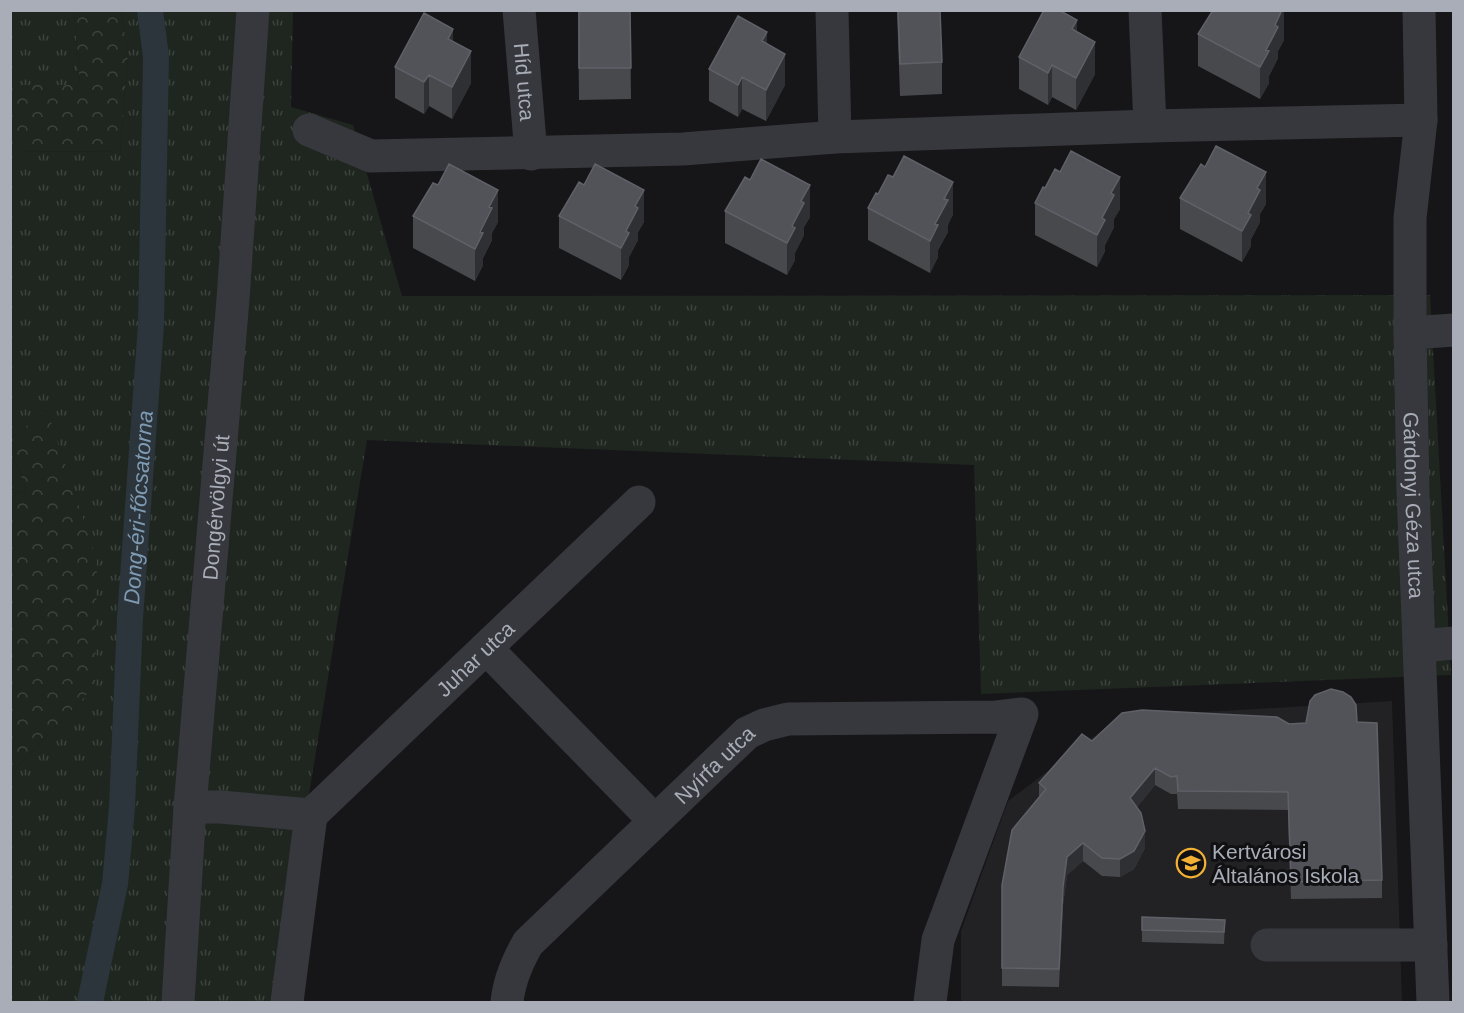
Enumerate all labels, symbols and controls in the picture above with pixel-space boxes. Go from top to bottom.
street label: Híd utca [510,42,540,122]
water label: Dong-éri-főcsatorna [119,409,157,605]
street label: Gárdonyi Géza utca [1400,412,1429,599]
street label: Dongérvölgyi út [198,434,233,581]
street label: Juhar utca [432,616,519,701]
street label: Nyírfa utca [670,721,759,808]
place label: Kertvárosi Általános Iskola [1212,840,1359,887]
school or university icon: Kertvárosi Általános Iskola [1175,847,1207,879]

